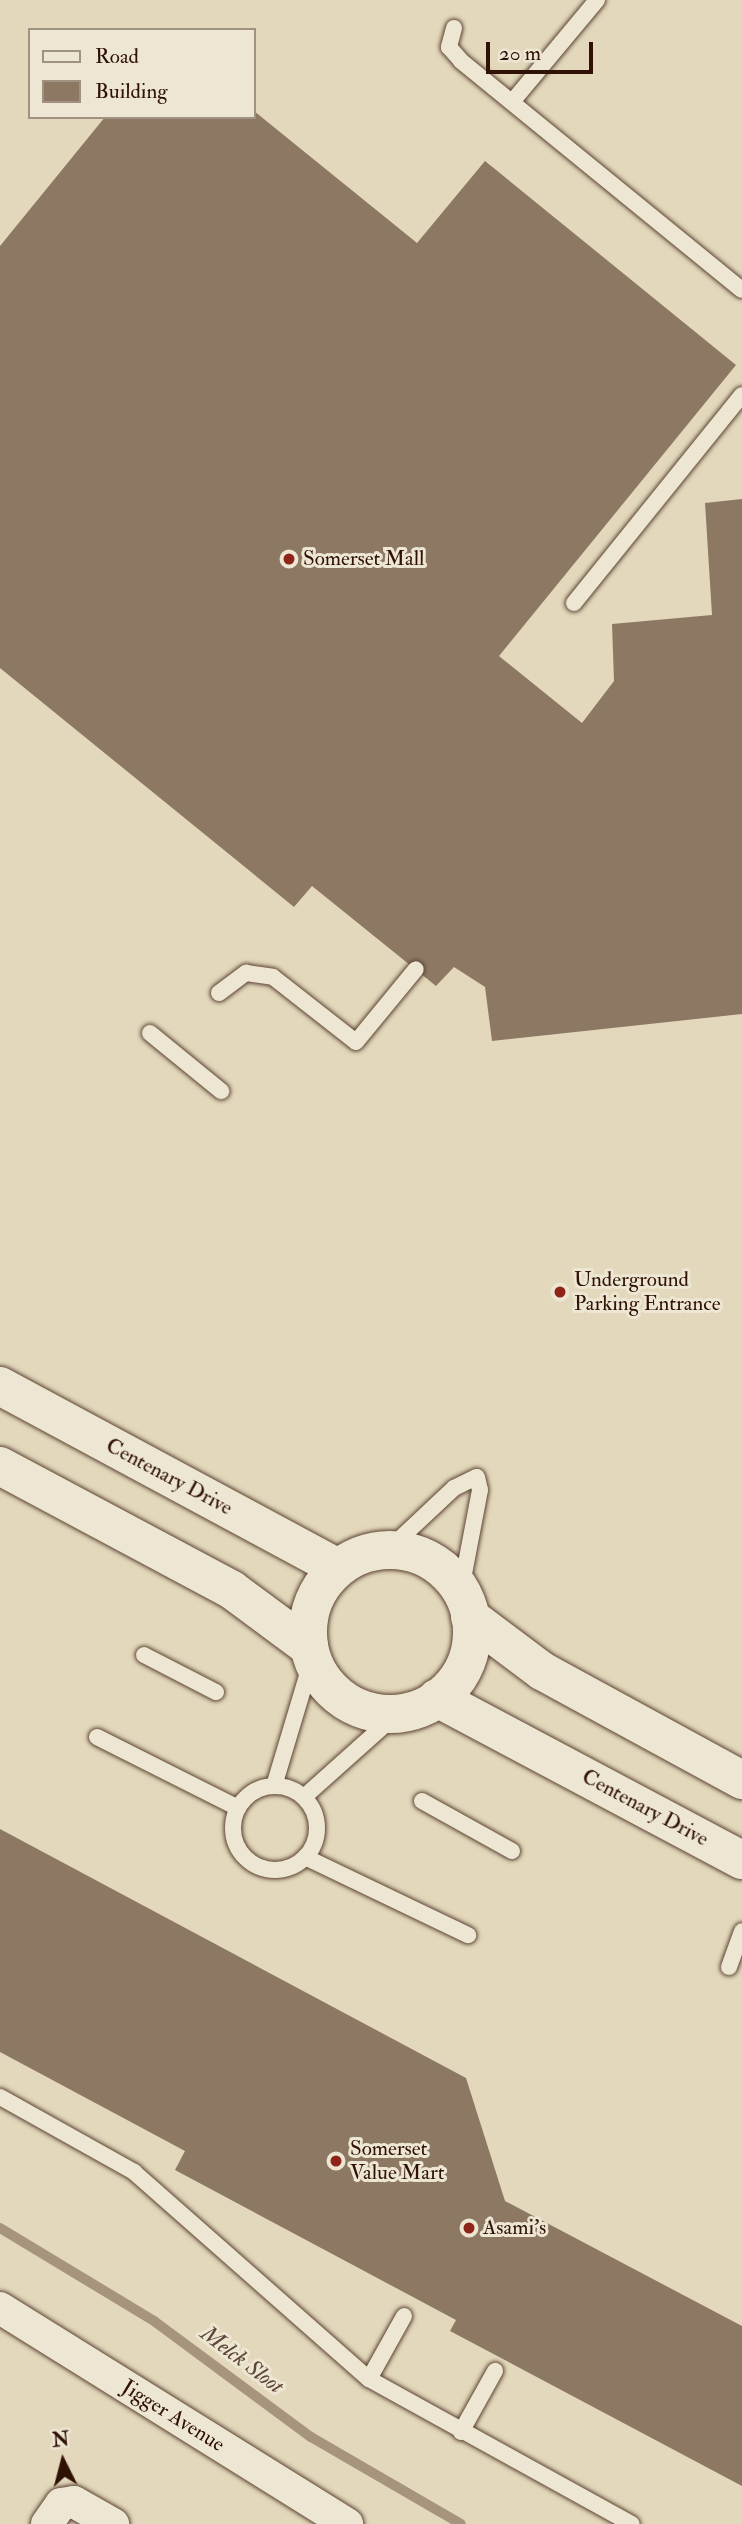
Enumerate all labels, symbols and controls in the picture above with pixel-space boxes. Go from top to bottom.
legend [28,28,256,119]
scale bar [490,28,597,72]
text: 20 m [499,40,541,67]
text: Road [95,43,139,70]
text: Building [95,78,168,105]
place label: Somerset Mall [303,546,424,572]
marker: Somerset Mall [281,551,297,567]
place label: Underground Parking Entrance [574,1267,721,1317]
marker: Underground Parking Entrance [552,1284,568,1300]
street label: Centenary Drive [102,1433,236,1521]
street label: Centenary Drive [578,1764,712,1852]
place label: Somerset Value Mart [350,2136,445,2186]
marker: Somerset Value Mart [328,2153,344,2169]
place label: Asami's [483,2215,546,2241]
marker: Asami's [461,2220,477,2236]
water label: Melck Sloot [195,2320,289,2400]
street label: Jigger Avenue [117,2374,229,2458]
north arrow [28,2426,98,2496]
text: N [51,2427,71,2453]

